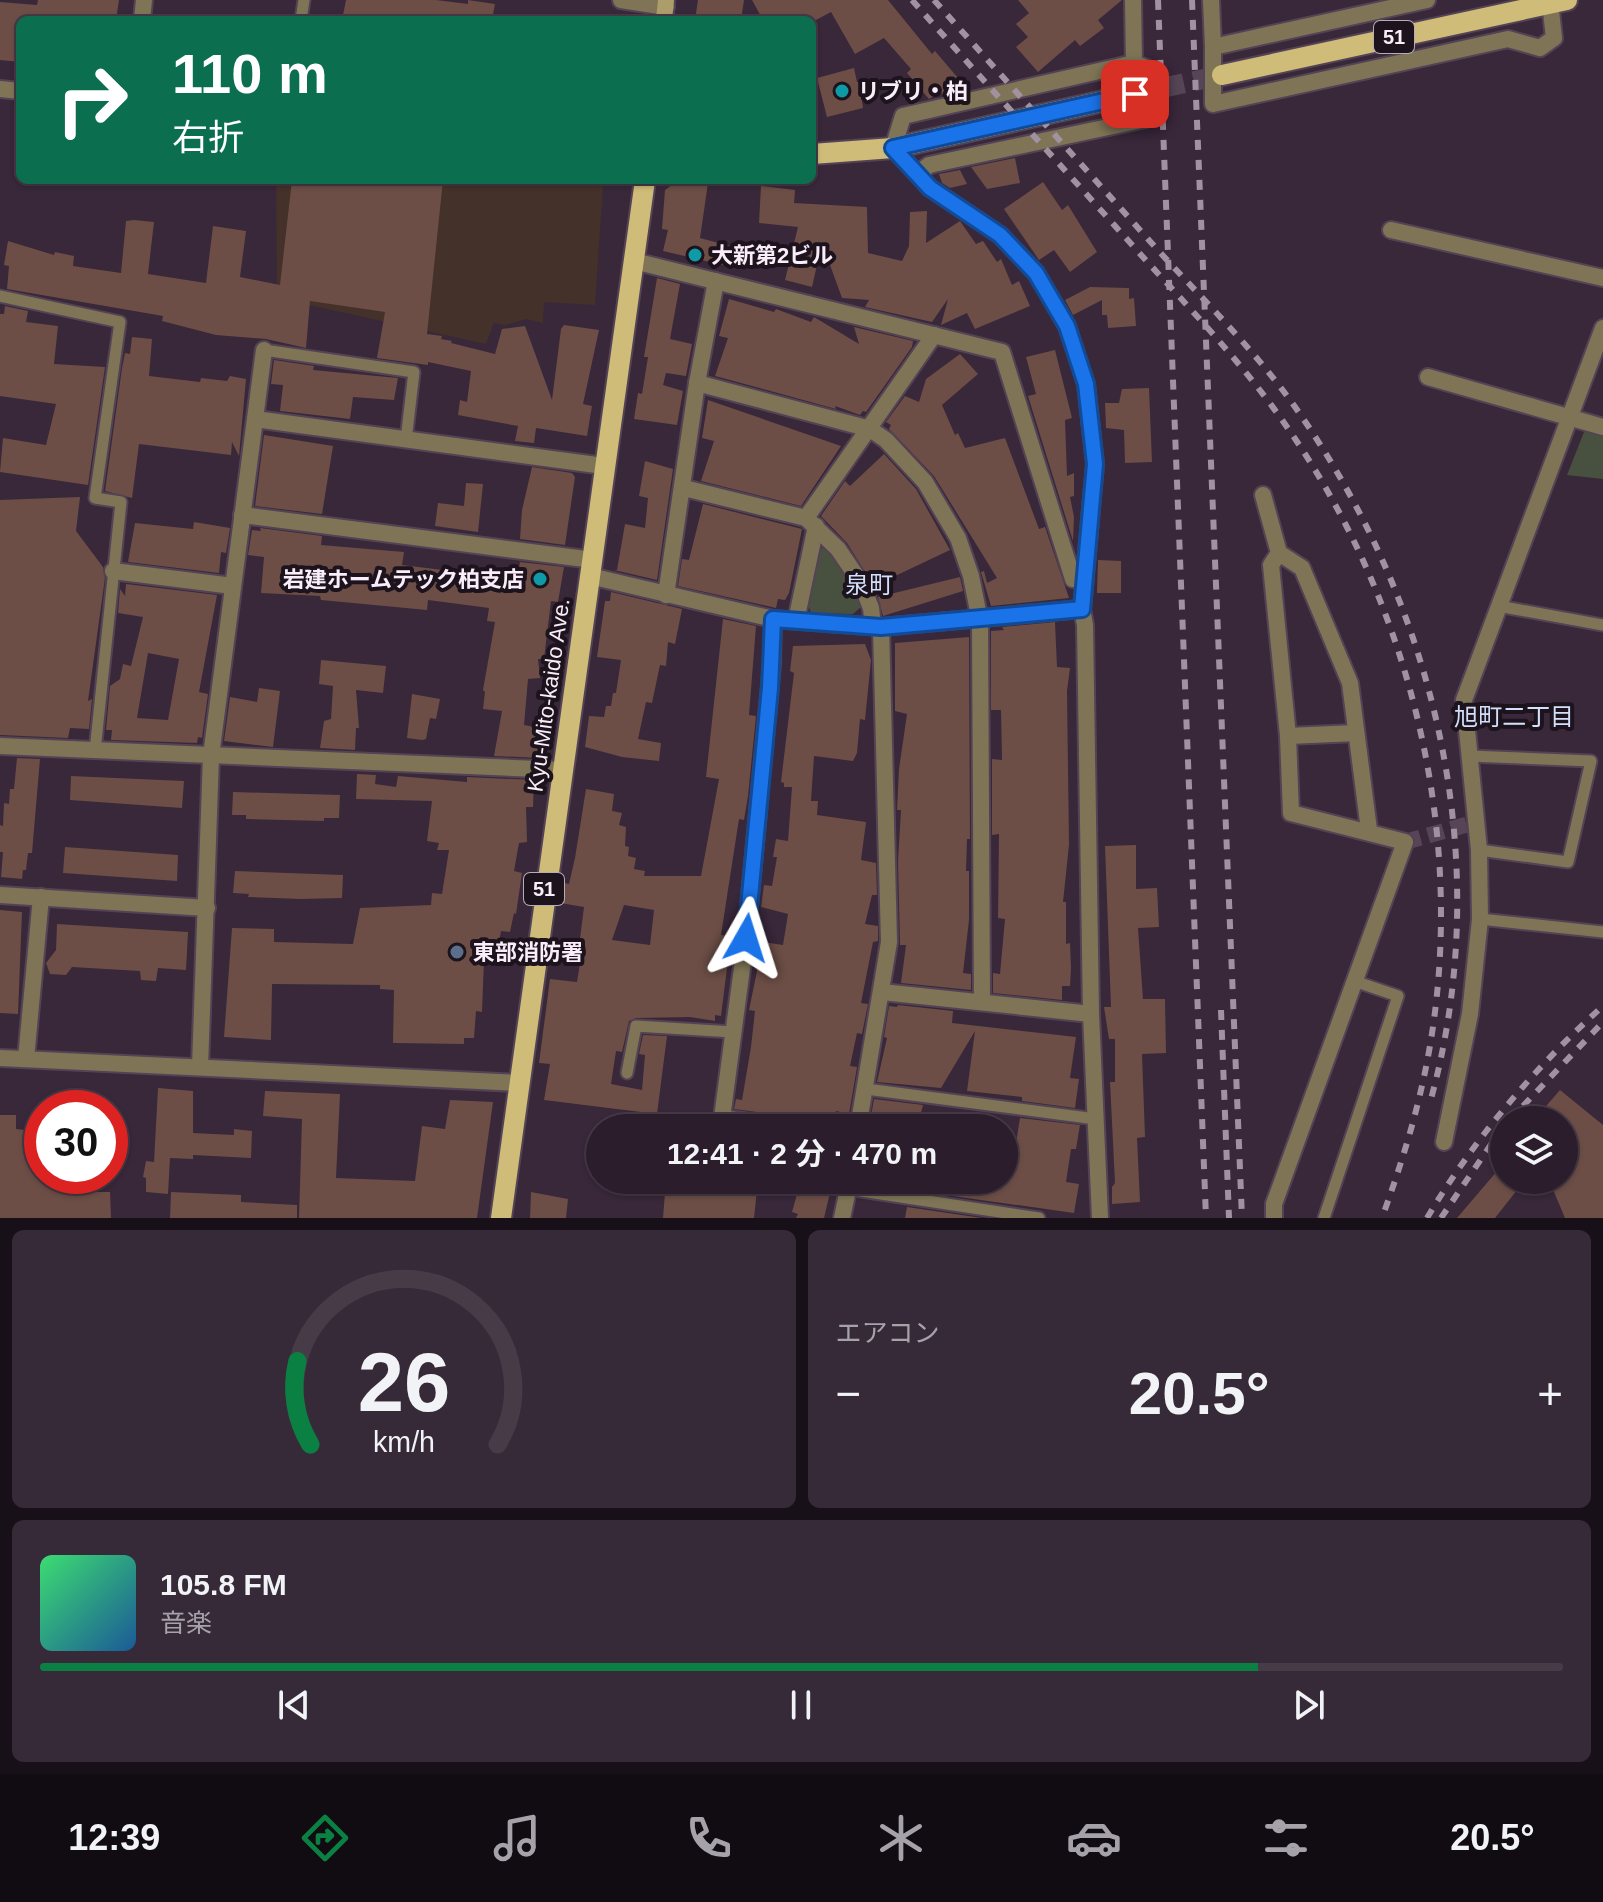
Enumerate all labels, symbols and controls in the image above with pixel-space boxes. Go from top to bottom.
road number: 51 [1374,21,1414,53]
text: 110 m [172,42,328,105]
icon: right [40,48,144,152]
pin [1101,60,1169,128]
icon: arrive [1113,72,1157,116]
place label: リブリ・柏 [858,79,968,104]
marker: リブリ・柏 [833,82,851,100]
text: 右折 [172,117,244,158]
place label: 大新第2ビル [711,243,833,268]
marker: 大新第2ビル [686,246,704,264]
place label: 岩建ホームテック柏支店 [283,567,524,592]
marker: 岩建ホームテック柏支店 [531,570,549,588]
district label: 泉町 [845,571,893,598]
street label: Kyu-Mito-kaido Ave. [523,597,574,793]
district label: 旭町二丁目 [1454,703,1574,730]
road number: 51 [524,873,564,905]
position arrow [704,896,788,980]
place label: 東部消防署 [473,940,583,965]
marker: 東部消防署 [448,943,466,961]
speed limit sign: 30 [24,1090,128,1194]
map controls [1490,1106,1578,1194]
button: layers [1490,1106,1578,1194]
text: 12:41 · 2 分 · 470 m [667,1137,937,1170]
text: エアコン [836,1318,940,1348]
text: 26 [357,1336,450,1429]
text: 20.5° [1129,1360,1270,1427]
text: − [836,1369,861,1418]
text: + [1537,1369,1563,1418]
text: km/h [373,1426,435,1458]
text: 105.8 FM [160,1568,287,1601]
text: 音楽 [160,1608,212,1638]
icon: previous [272,1683,316,1727]
icon: pause [779,1683,823,1727]
icon: next [1287,1683,1331,1727]
icon: directions [297,1810,353,1866]
icon: music [489,1810,545,1866]
icon: phone [681,1810,737,1866]
icon: climate [873,1810,929,1866]
icon: car [1066,1810,1122,1866]
icon: filters [1258,1810,1314,1866]
text: 12:39 [68,1817,160,1858]
text: 20.5° [1450,1817,1535,1858]

